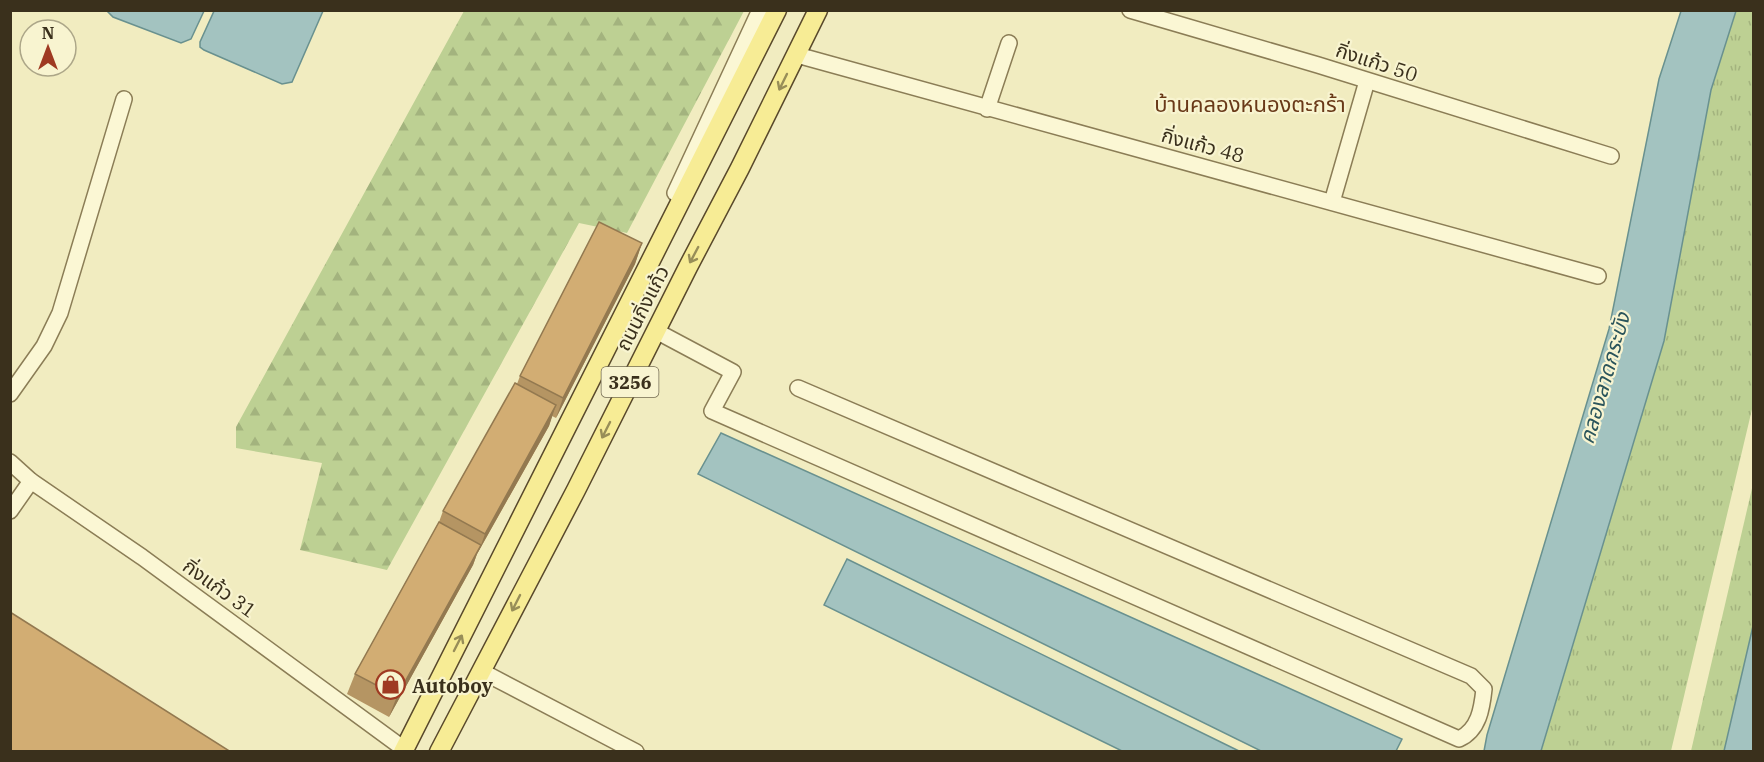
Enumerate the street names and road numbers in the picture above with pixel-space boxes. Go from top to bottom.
street label: กิ่งแก้ว 50 [1333,36,1421,88]
street label: กิ่งแก้ว 48 [1159,121,1247,169]
street label: ถนนกิ่งแก้ว [609,261,675,355]
road number: 3256 [602,367,658,397]
street label: กิ่งแก้ว 31 [178,552,262,624]

